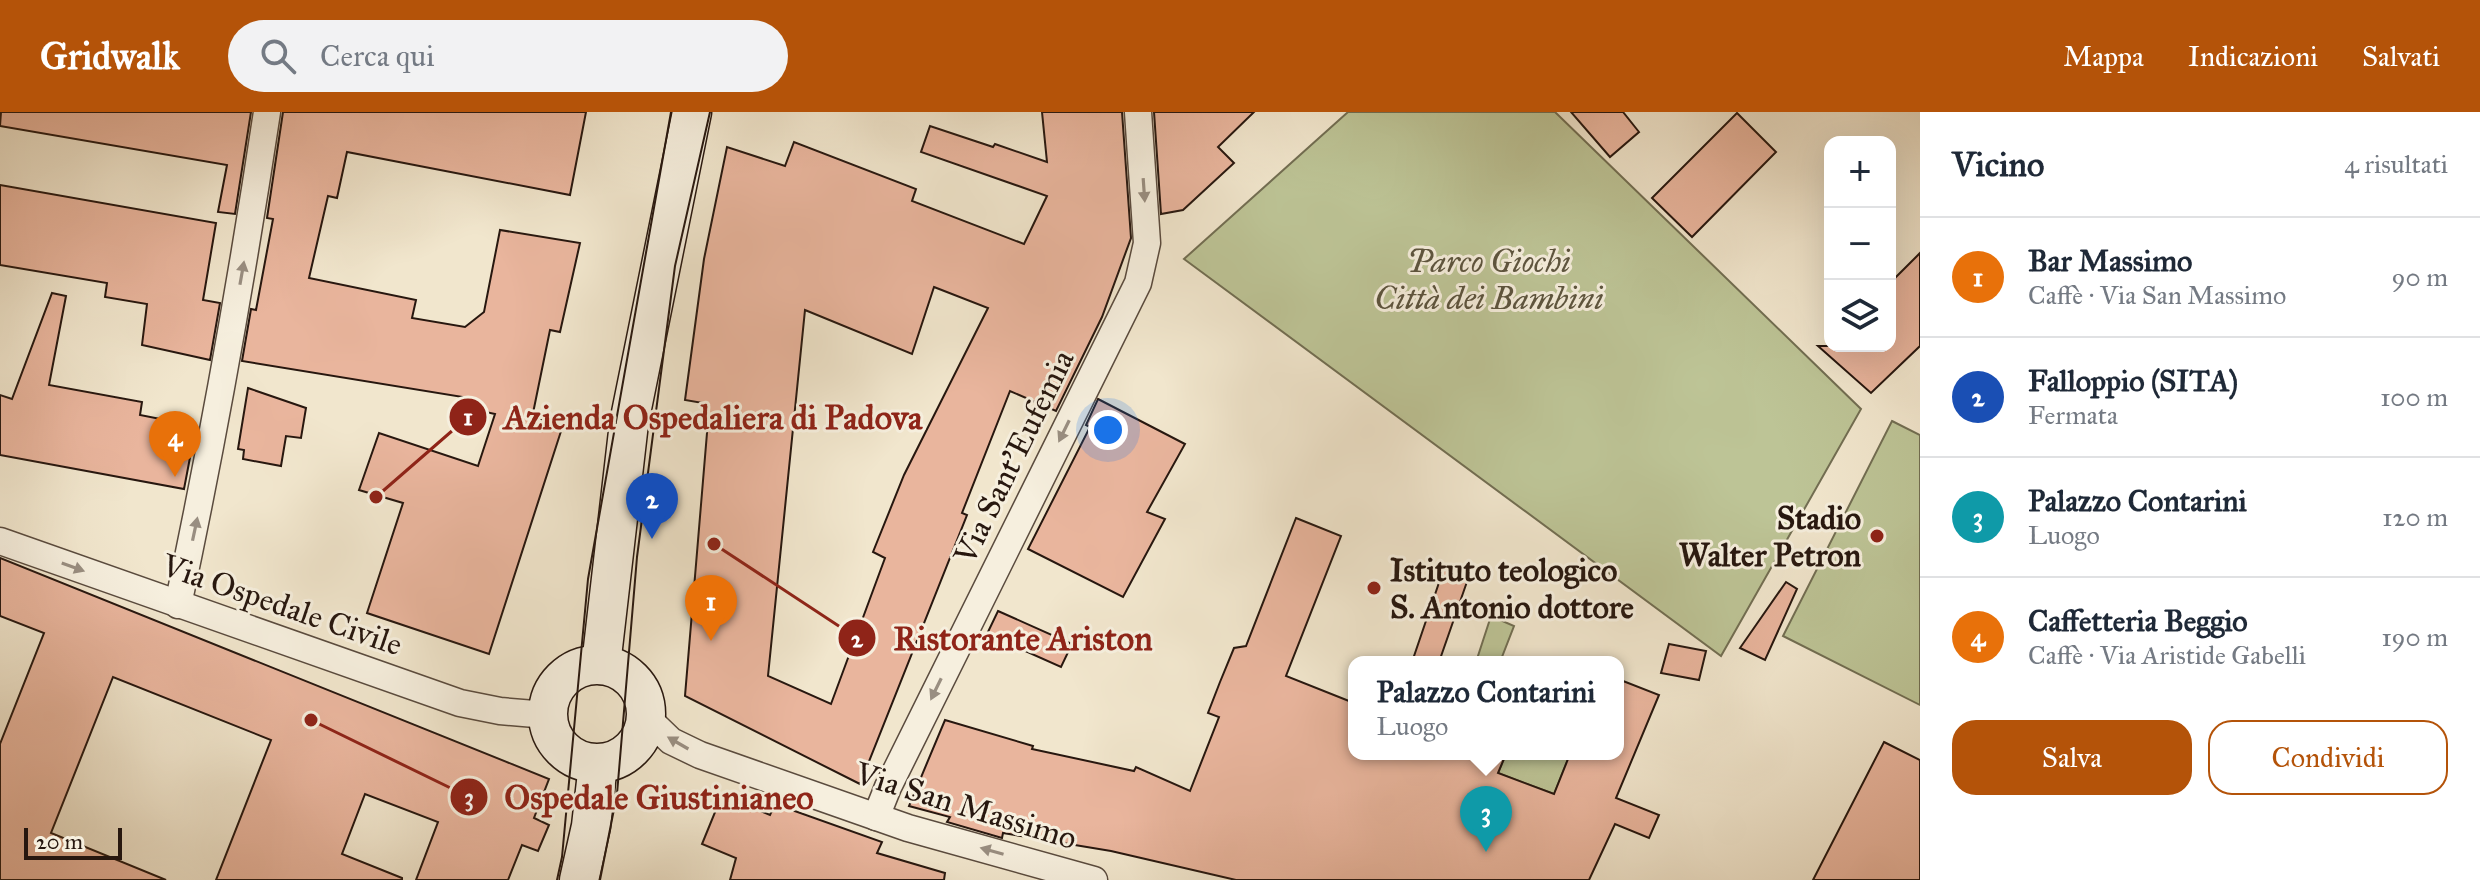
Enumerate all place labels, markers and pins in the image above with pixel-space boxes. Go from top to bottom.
callout: Azienda Ospedaliera di Padova [448,388,938,446]
pin: 4 [149,411,201,477]
pin: 2 [626,473,678,539]
place label: Stadio Walter Petron [1679,499,1862,575]
marker: Stadio Walter Petron [1868,527,1886,545]
place label: Istituto teologico S. Antonio dottore [1390,551,1634,627]
pin: 1 [685,575,737,641]
marker: Istituto teologico S. Antonio dottore [1365,579,1383,597]
callout: Ristorante Ariston [837,609,1169,667]
callout: Ospedale Giustinianeo [449,768,830,826]
pin: 3 [1460,786,1512,852]

